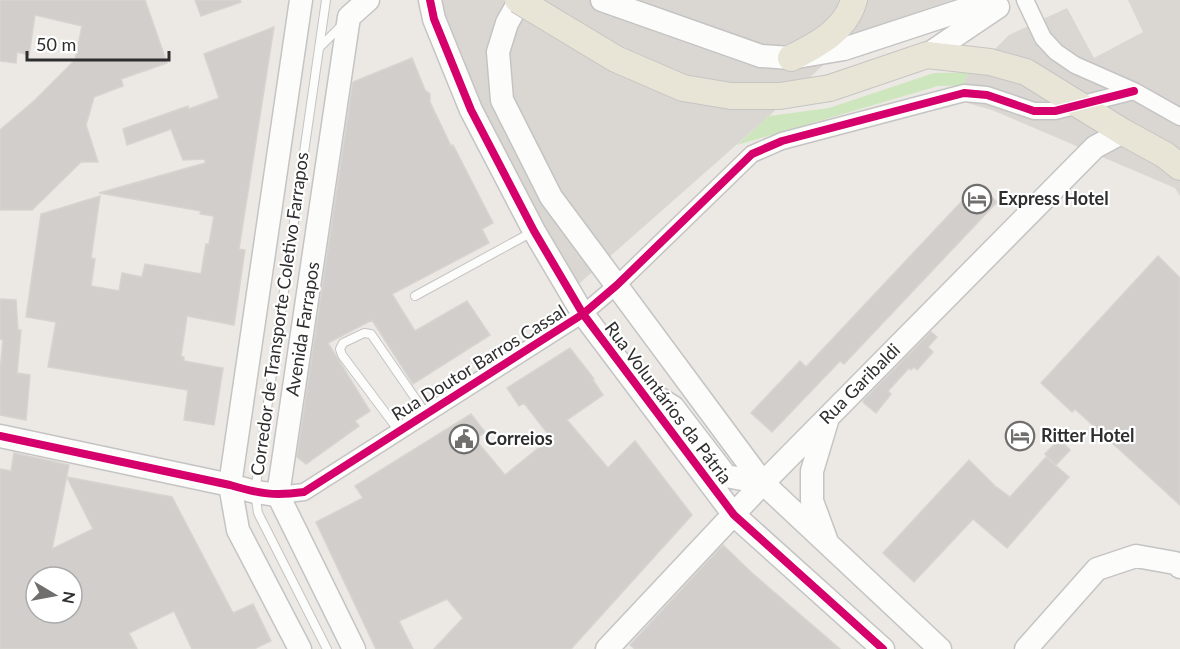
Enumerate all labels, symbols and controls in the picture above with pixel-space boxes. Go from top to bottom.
scale bar [27,24,170,62]
text: 50 m [36,33,76,55]
street label: Corredor de Transporte Coletivo Farrapos [245,150,313,477]
hotel icon: Express Hotel [961,183,993,215]
place label: Express Hotel [998,187,1109,209]
street label: Avenida Farrapos [281,260,324,398]
street label: Rua Doutor Barros Cassal [387,300,570,425]
street label: Rua Voluntários da Pátria [601,317,737,488]
street label: Rua Garibaldi [814,338,904,428]
hotel icon: Ritter Hotel [1004,420,1036,452]
public building icon: Correios [448,423,480,455]
place label: Ritter Hotel [1041,424,1134,446]
place label: Correios [485,427,553,449]
north arrow [24,565,84,625]
text: N [59,590,80,605]

